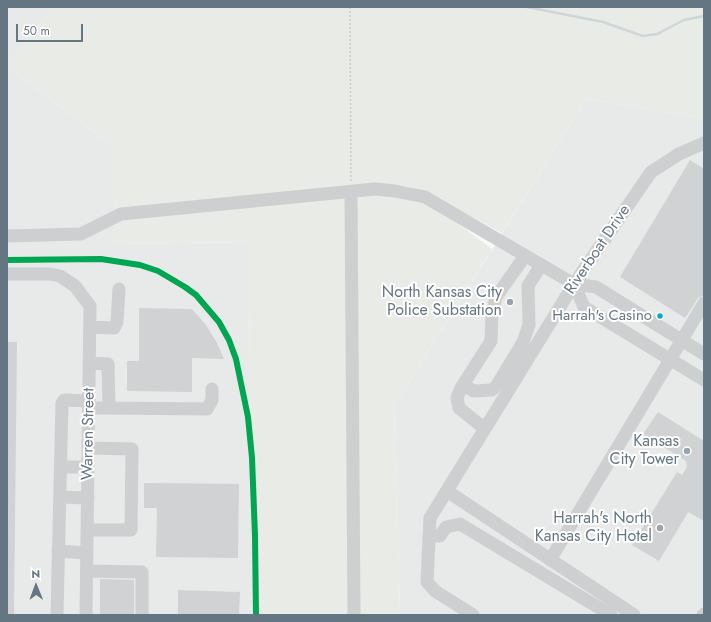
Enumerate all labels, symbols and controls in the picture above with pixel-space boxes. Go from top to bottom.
scale bar [18,16,85,42]
text: 50 m [23,22,50,40]
street label: Riverboat Drive [561,202,635,298]
place label: North Kansas City Police Substation [382,283,502,321]
marker: North Kansas City Police Substation [505,297,515,307]
place label: Harrah's Casino [552,307,652,325]
marker: Harrah's Casino [655,311,665,321]
street label: Warren Street [79,388,99,480]
place label: Kansas City Tower [609,432,679,470]
marker: Kansas City Tower [682,446,692,456]
place label: Harrah's North Kansas City Hotel [535,509,652,547]
marker: Harrah's North Kansas City Hotel [655,523,665,533]
north arrow [16,566,56,606]
text: N [31,566,40,582]

